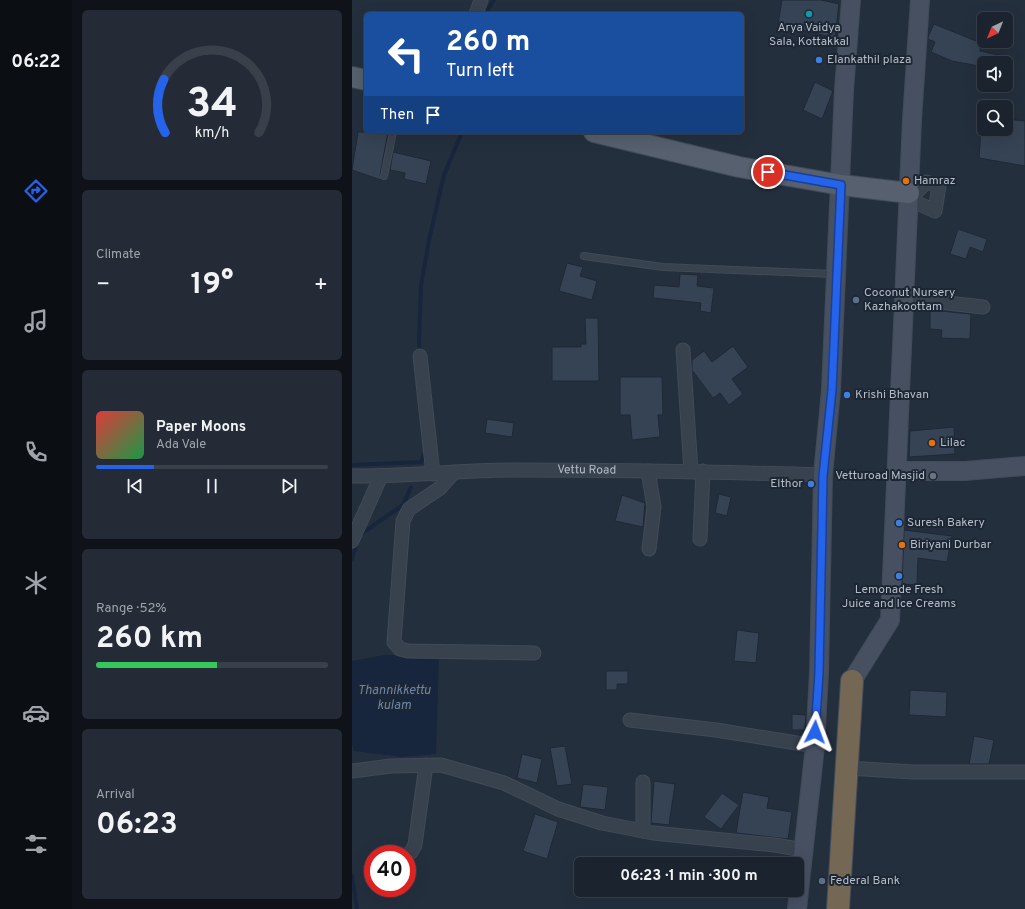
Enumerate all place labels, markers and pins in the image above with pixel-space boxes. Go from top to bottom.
marker: Arya Vaidya Sala, Kottakkal [804,9,814,19]
place label: Arya Vaidya Sala, Kottakkal [769,20,849,50]
place label: Elankathil plaza [827,52,911,68]
marker: Elankathil plaza [814,55,824,65]
pin [751,155,785,189]
place label: Hamraz [914,173,956,189]
marker: Hamraz [901,176,911,186]
place label: Coconut Nursery Kazhakoottam [864,285,955,315]
marker: Coconut Nursery Kazhakoottam [851,295,861,305]
place label: Krishi Bhavan [855,387,929,403]
marker: Krishi Bhavan [842,390,852,400]
place label: Lilac [940,435,965,451]
marker: Lilac [927,438,937,448]
place label: Vetturoad Masjid [835,468,925,484]
marker: Vetturoad Masjid [928,471,938,481]
place label: Elthor [770,476,803,492]
marker: Elthor [806,479,816,489]
place label: Suresh Bakery [907,515,985,531]
marker: Suresh Bakery [894,518,904,528]
place label: Biriyani Durbar [910,537,992,553]
marker: Biriyani Durbar [897,540,907,550]
marker: Lemonade Fresh Juice and Ice Creams [894,571,904,581]
place label: Lemonade Fresh Juice and Ice Creams [842,582,956,612]
place label: Federal Bank [830,873,900,889]
marker: Federal Bank [817,876,827,886]

